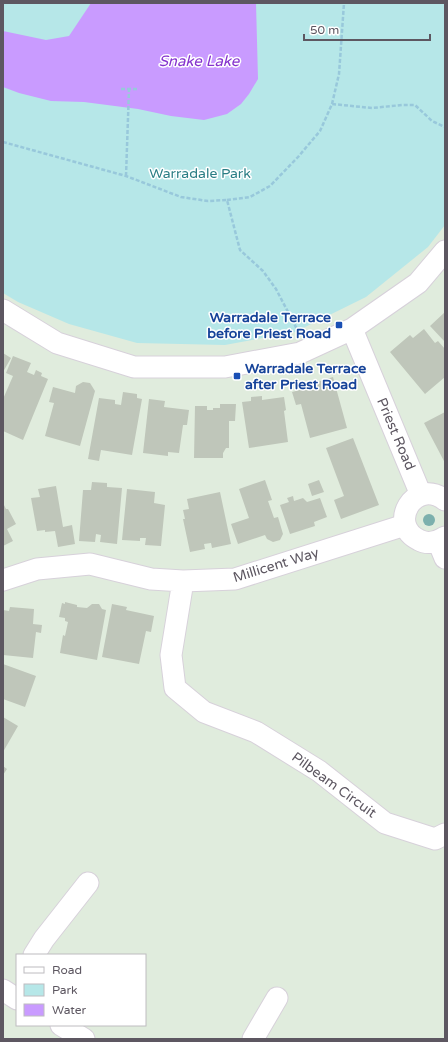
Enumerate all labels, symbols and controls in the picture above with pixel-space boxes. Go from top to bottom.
scale bar [304,16,430,42]
text: 50 m [310,23,339,37]
water label: Snake Lake [159,52,241,70]
park label: Warradale Park [149,165,251,182]
place label: Warradale Terrace before Priest Road [207,309,331,342]
marker: Warradale Terrace before Priest Road [334,320,344,330]
place label: Warradale Terrace after Priest Road [245,360,366,393]
marker: Warradale Terrace after Priest Road [232,371,242,381]
street label: Priest Road [373,395,419,473]
street label: Millicent Way [231,544,321,586]
street label: Pilbeam Circuit [288,749,380,822]
legend [16,954,146,1026]
text: Road [52,963,82,977]
text: Park [52,983,78,997]
text: Water [52,1003,87,1017]

